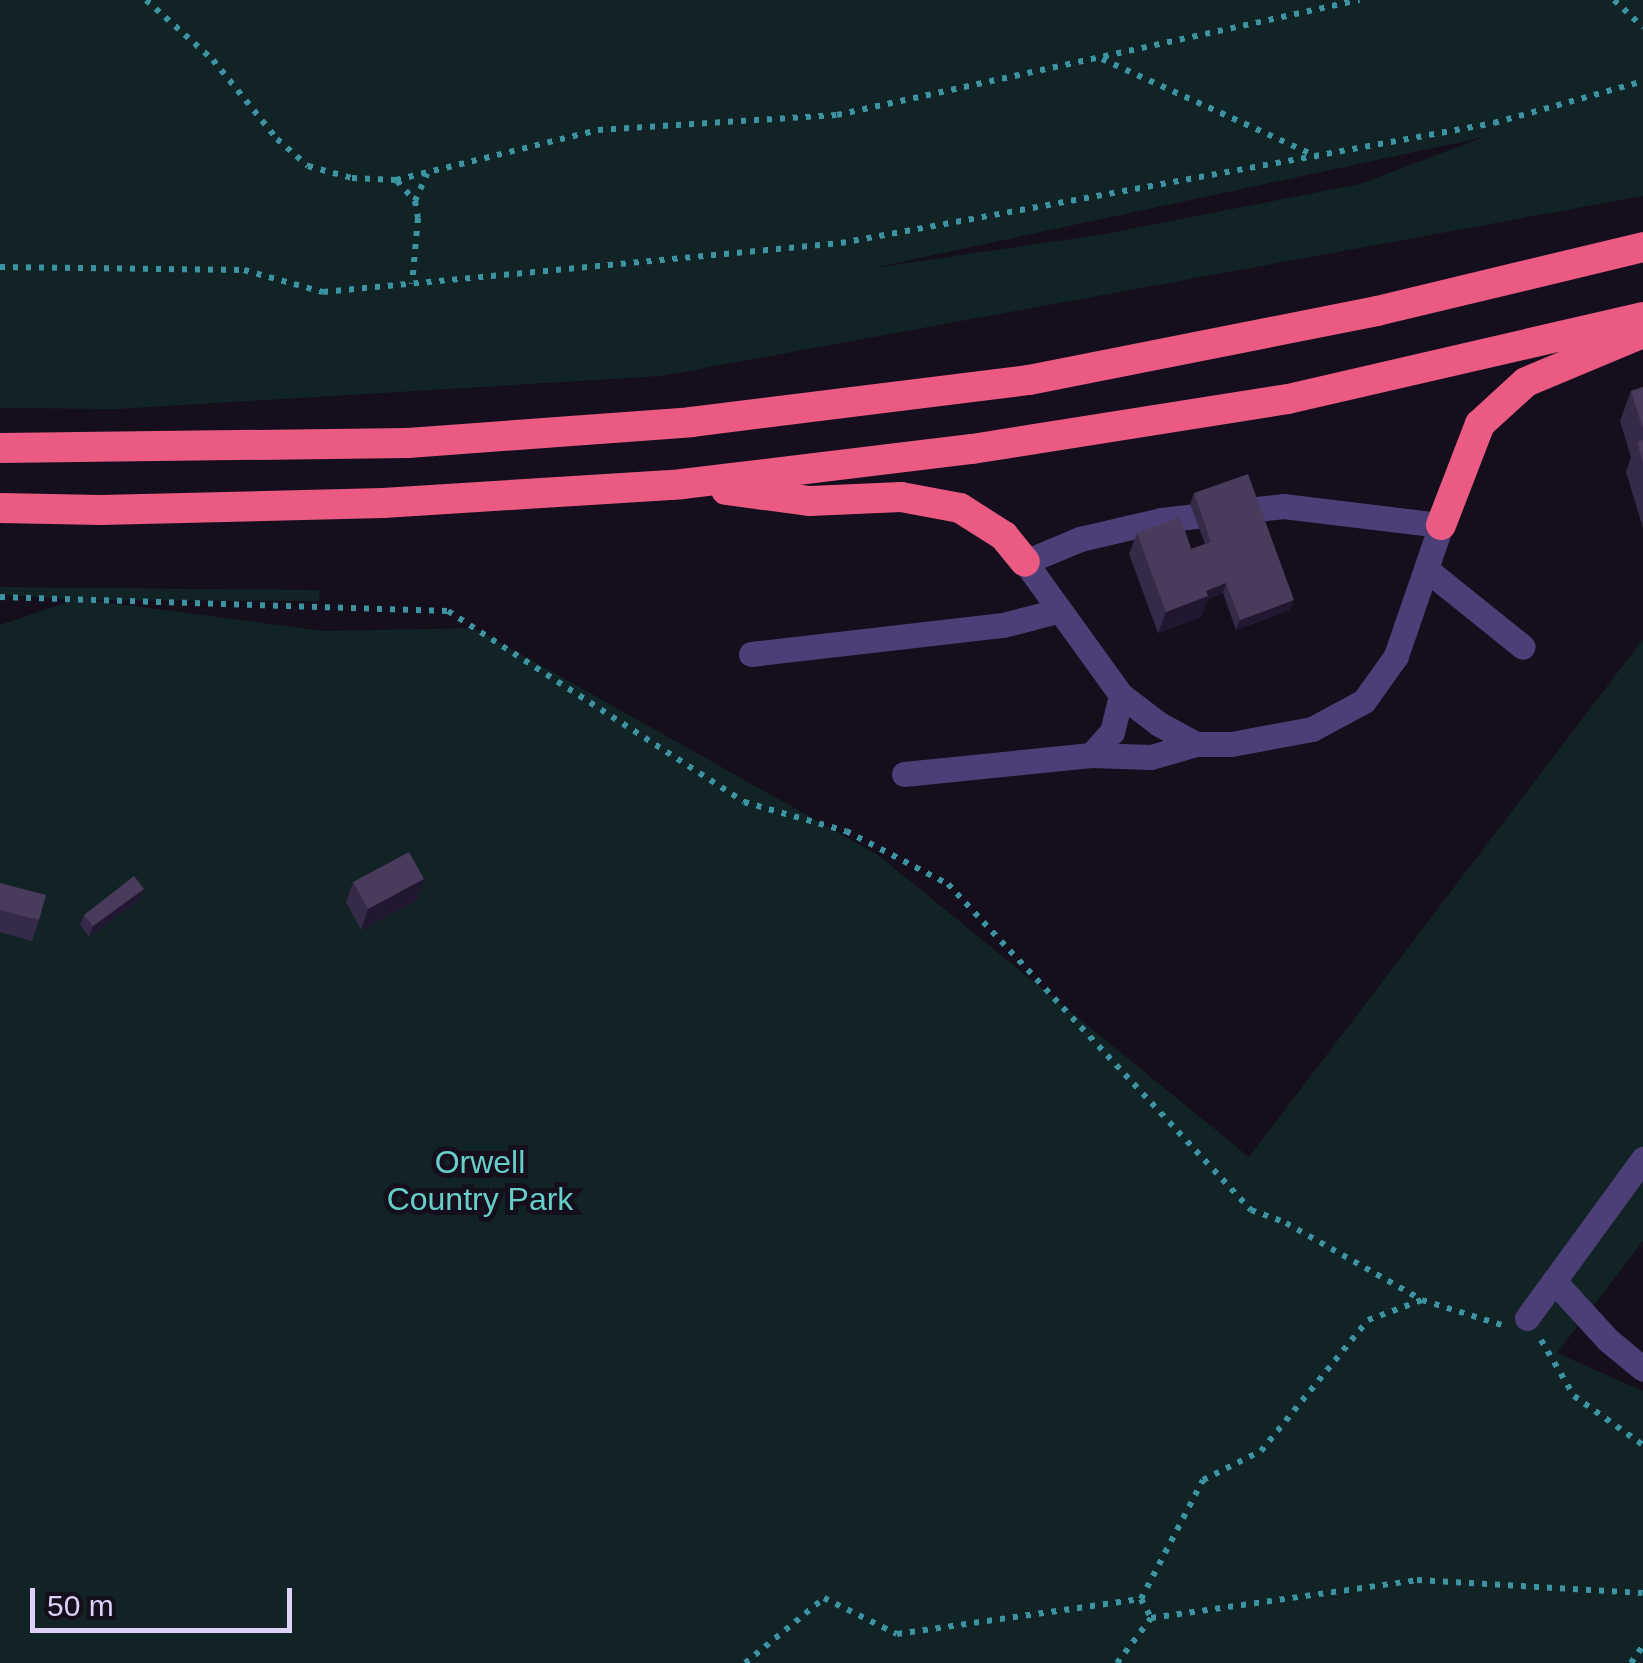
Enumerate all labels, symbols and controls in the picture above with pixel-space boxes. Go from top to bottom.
park label: Orwell Country Park [387,1144,573,1219]
scale bar [35,1568,298,1630]
text: 50 m [47,1589,114,1622]

